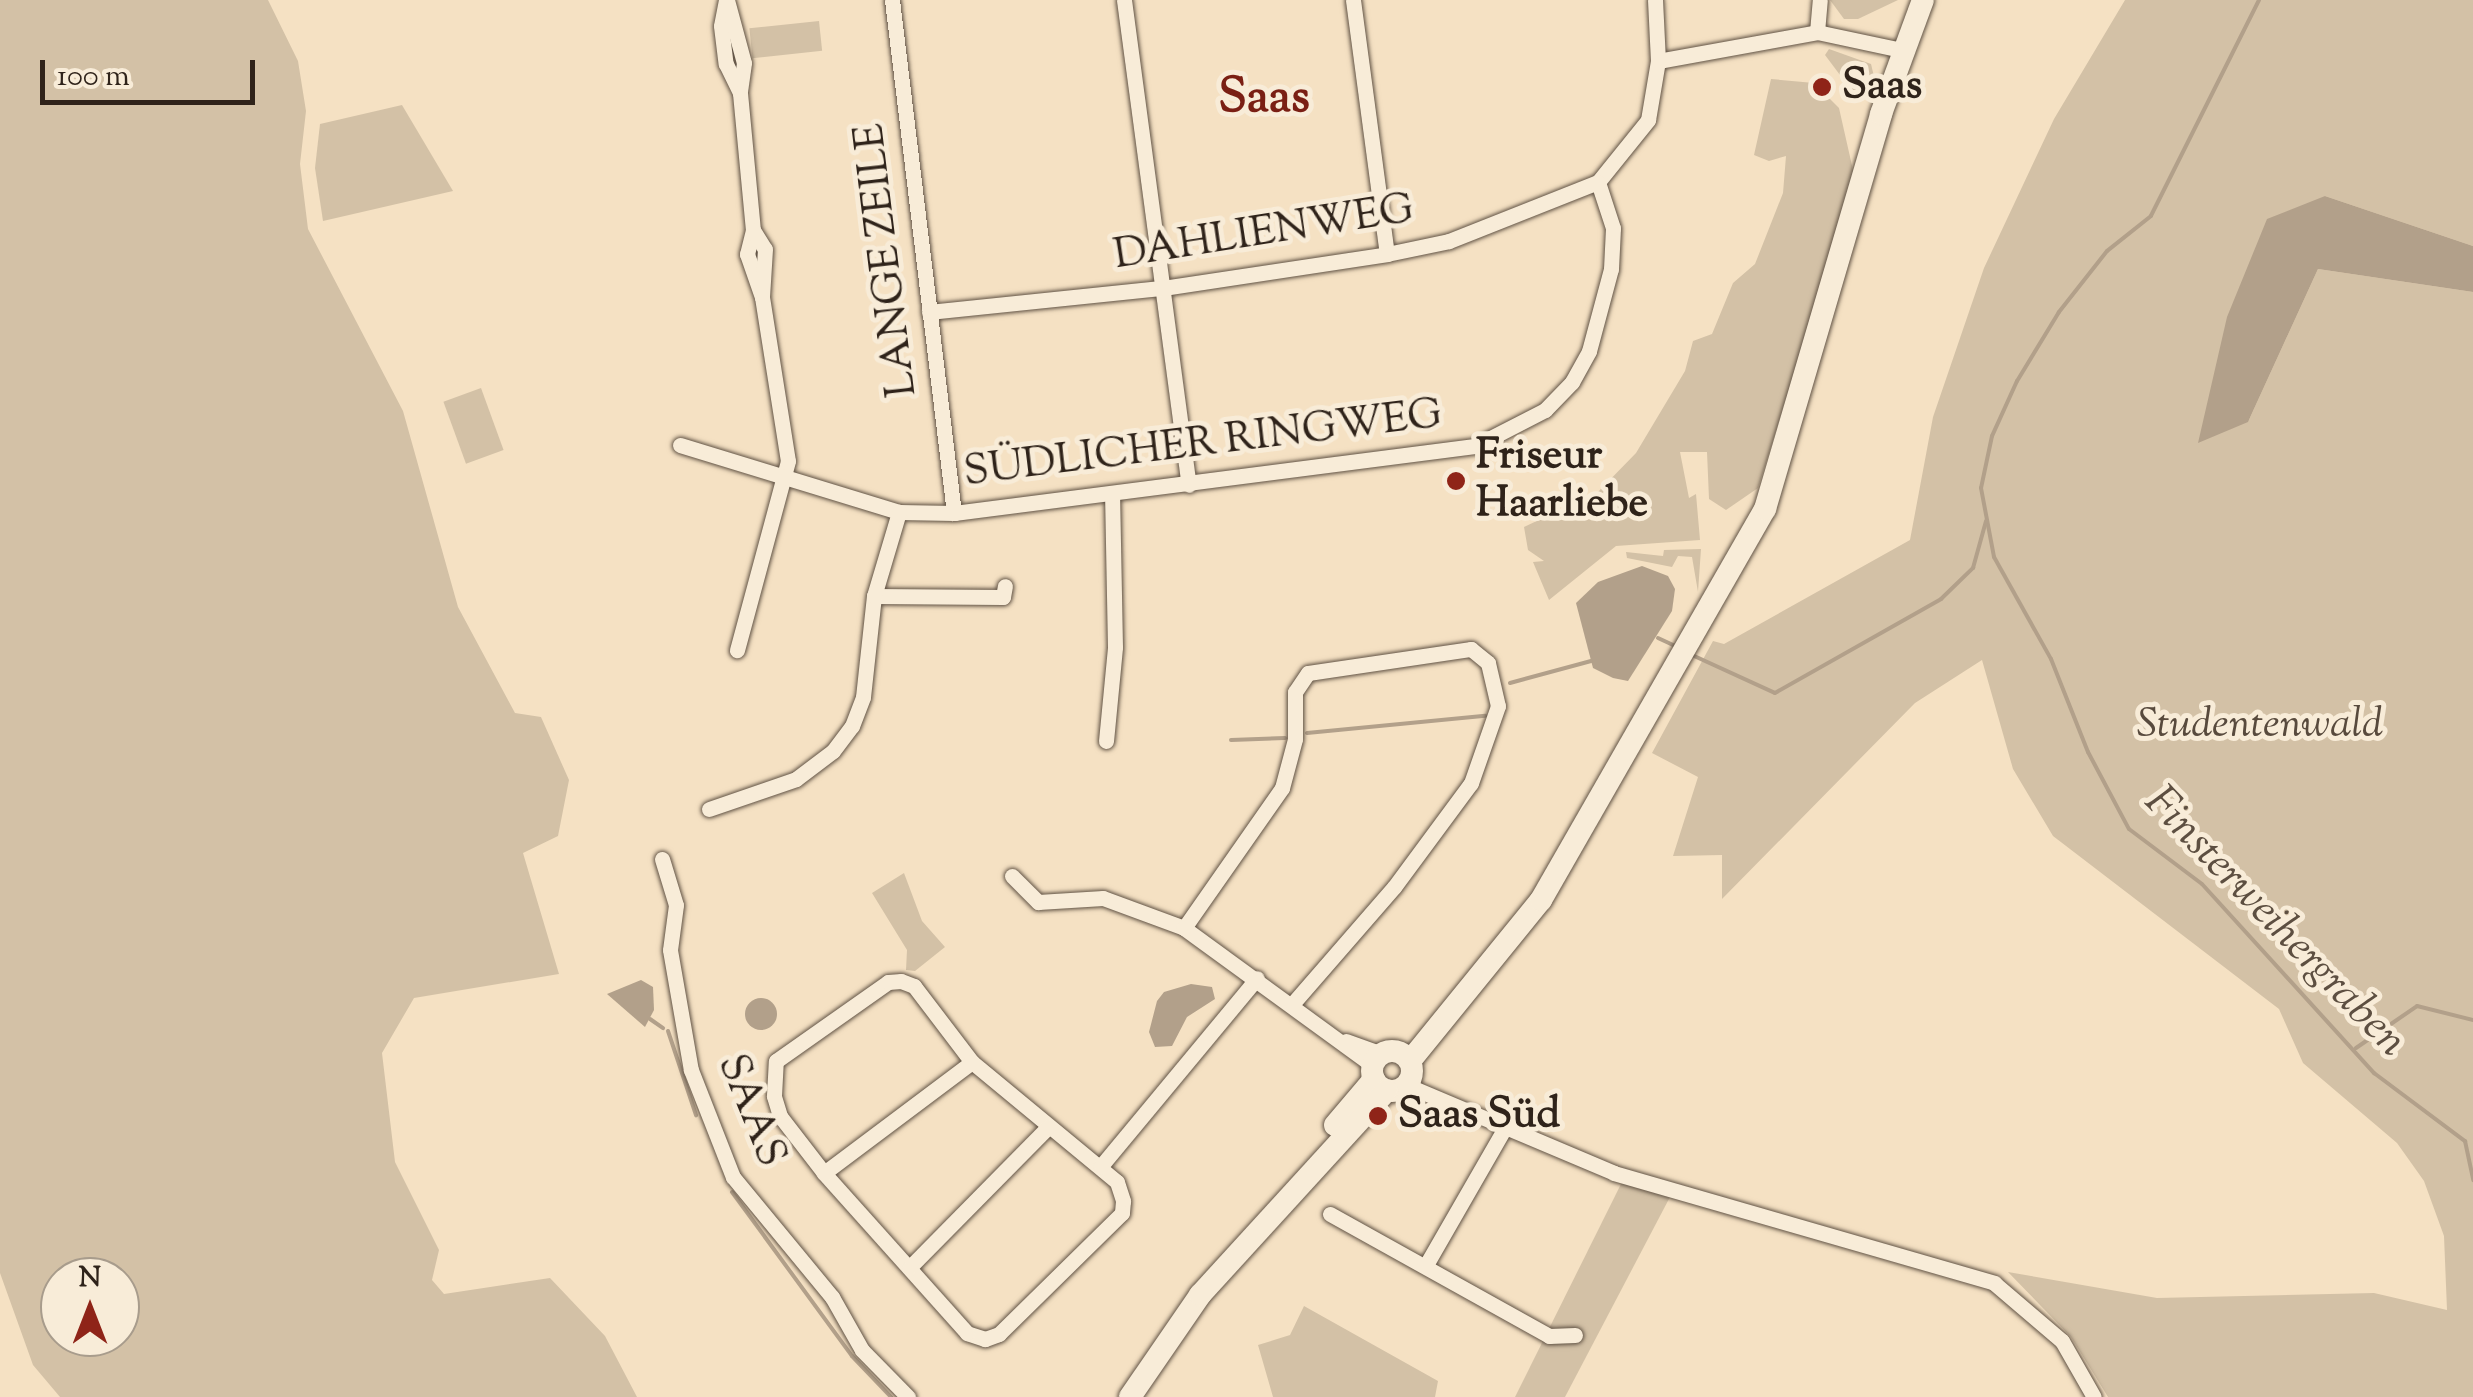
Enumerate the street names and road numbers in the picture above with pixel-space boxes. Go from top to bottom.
street label: LANGE ZEILE [846,120,930,400]
street label: DAHLIENWEG [1110,185,1418,283]
street label: SÜDLICHER RINGWEG [961,391,1445,499]
street label: SAAS [705,1048,795,1174]

